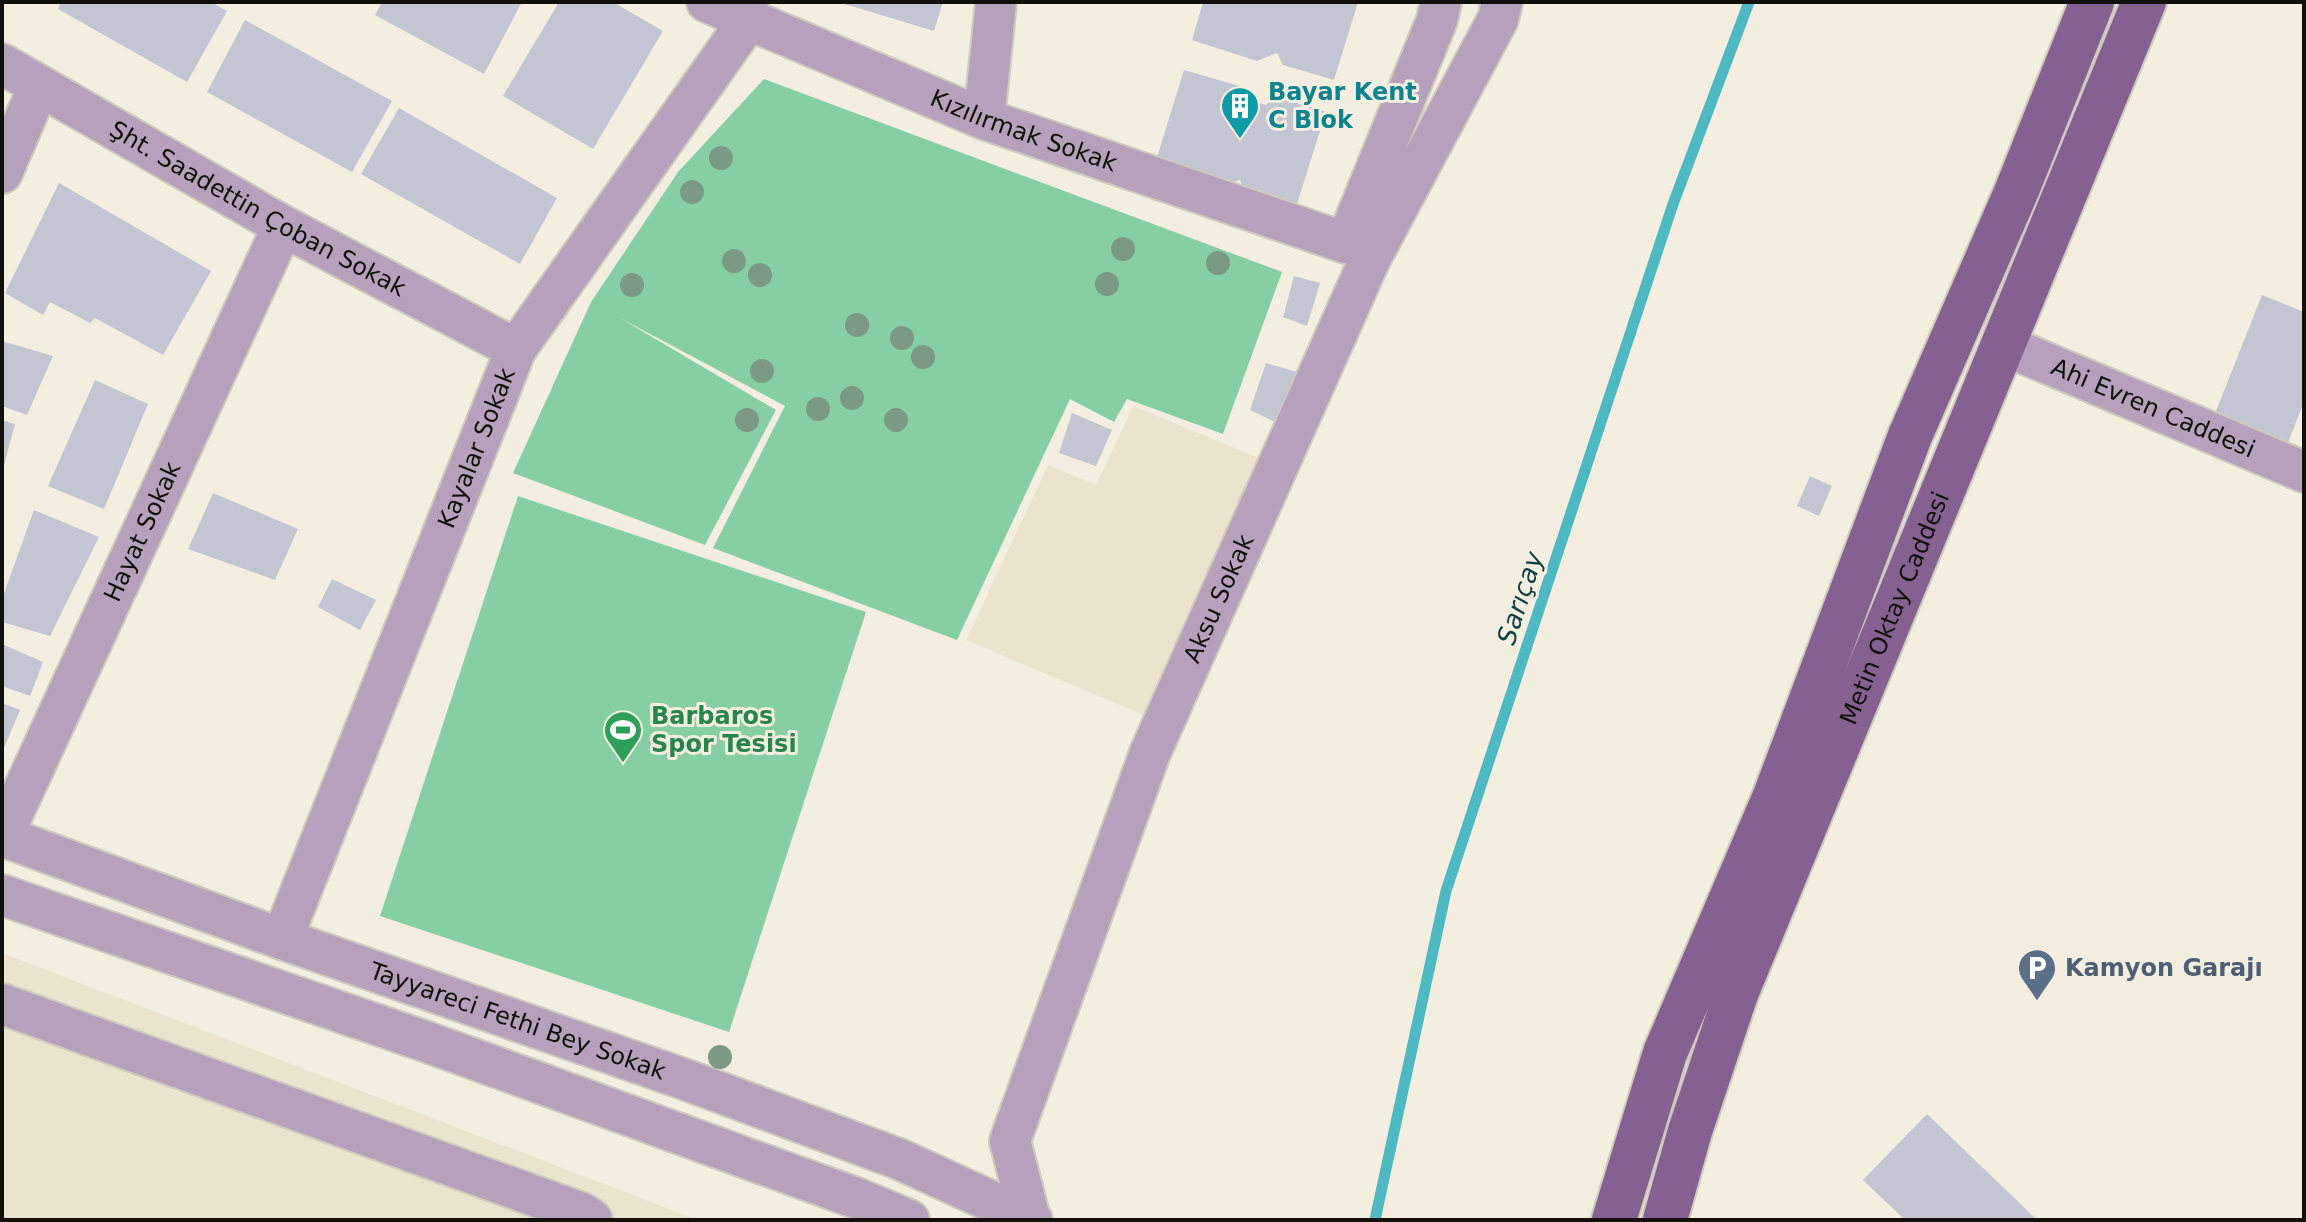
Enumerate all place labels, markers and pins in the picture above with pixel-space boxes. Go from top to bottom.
place label: Bayar Kent C Blok [1268,78,1417,134]
building icon: Bayar Kent C Blok [1219,85,1261,140]
place label: Barbaros Spor Tesisi [651,702,797,758]
sports icon: Barbaros Spor Tesisi [602,709,644,764]
parking icon: Kamyon Garajı [2016,947,2058,1002]
place label: Kamyon Garajı [2065,954,2263,982]

